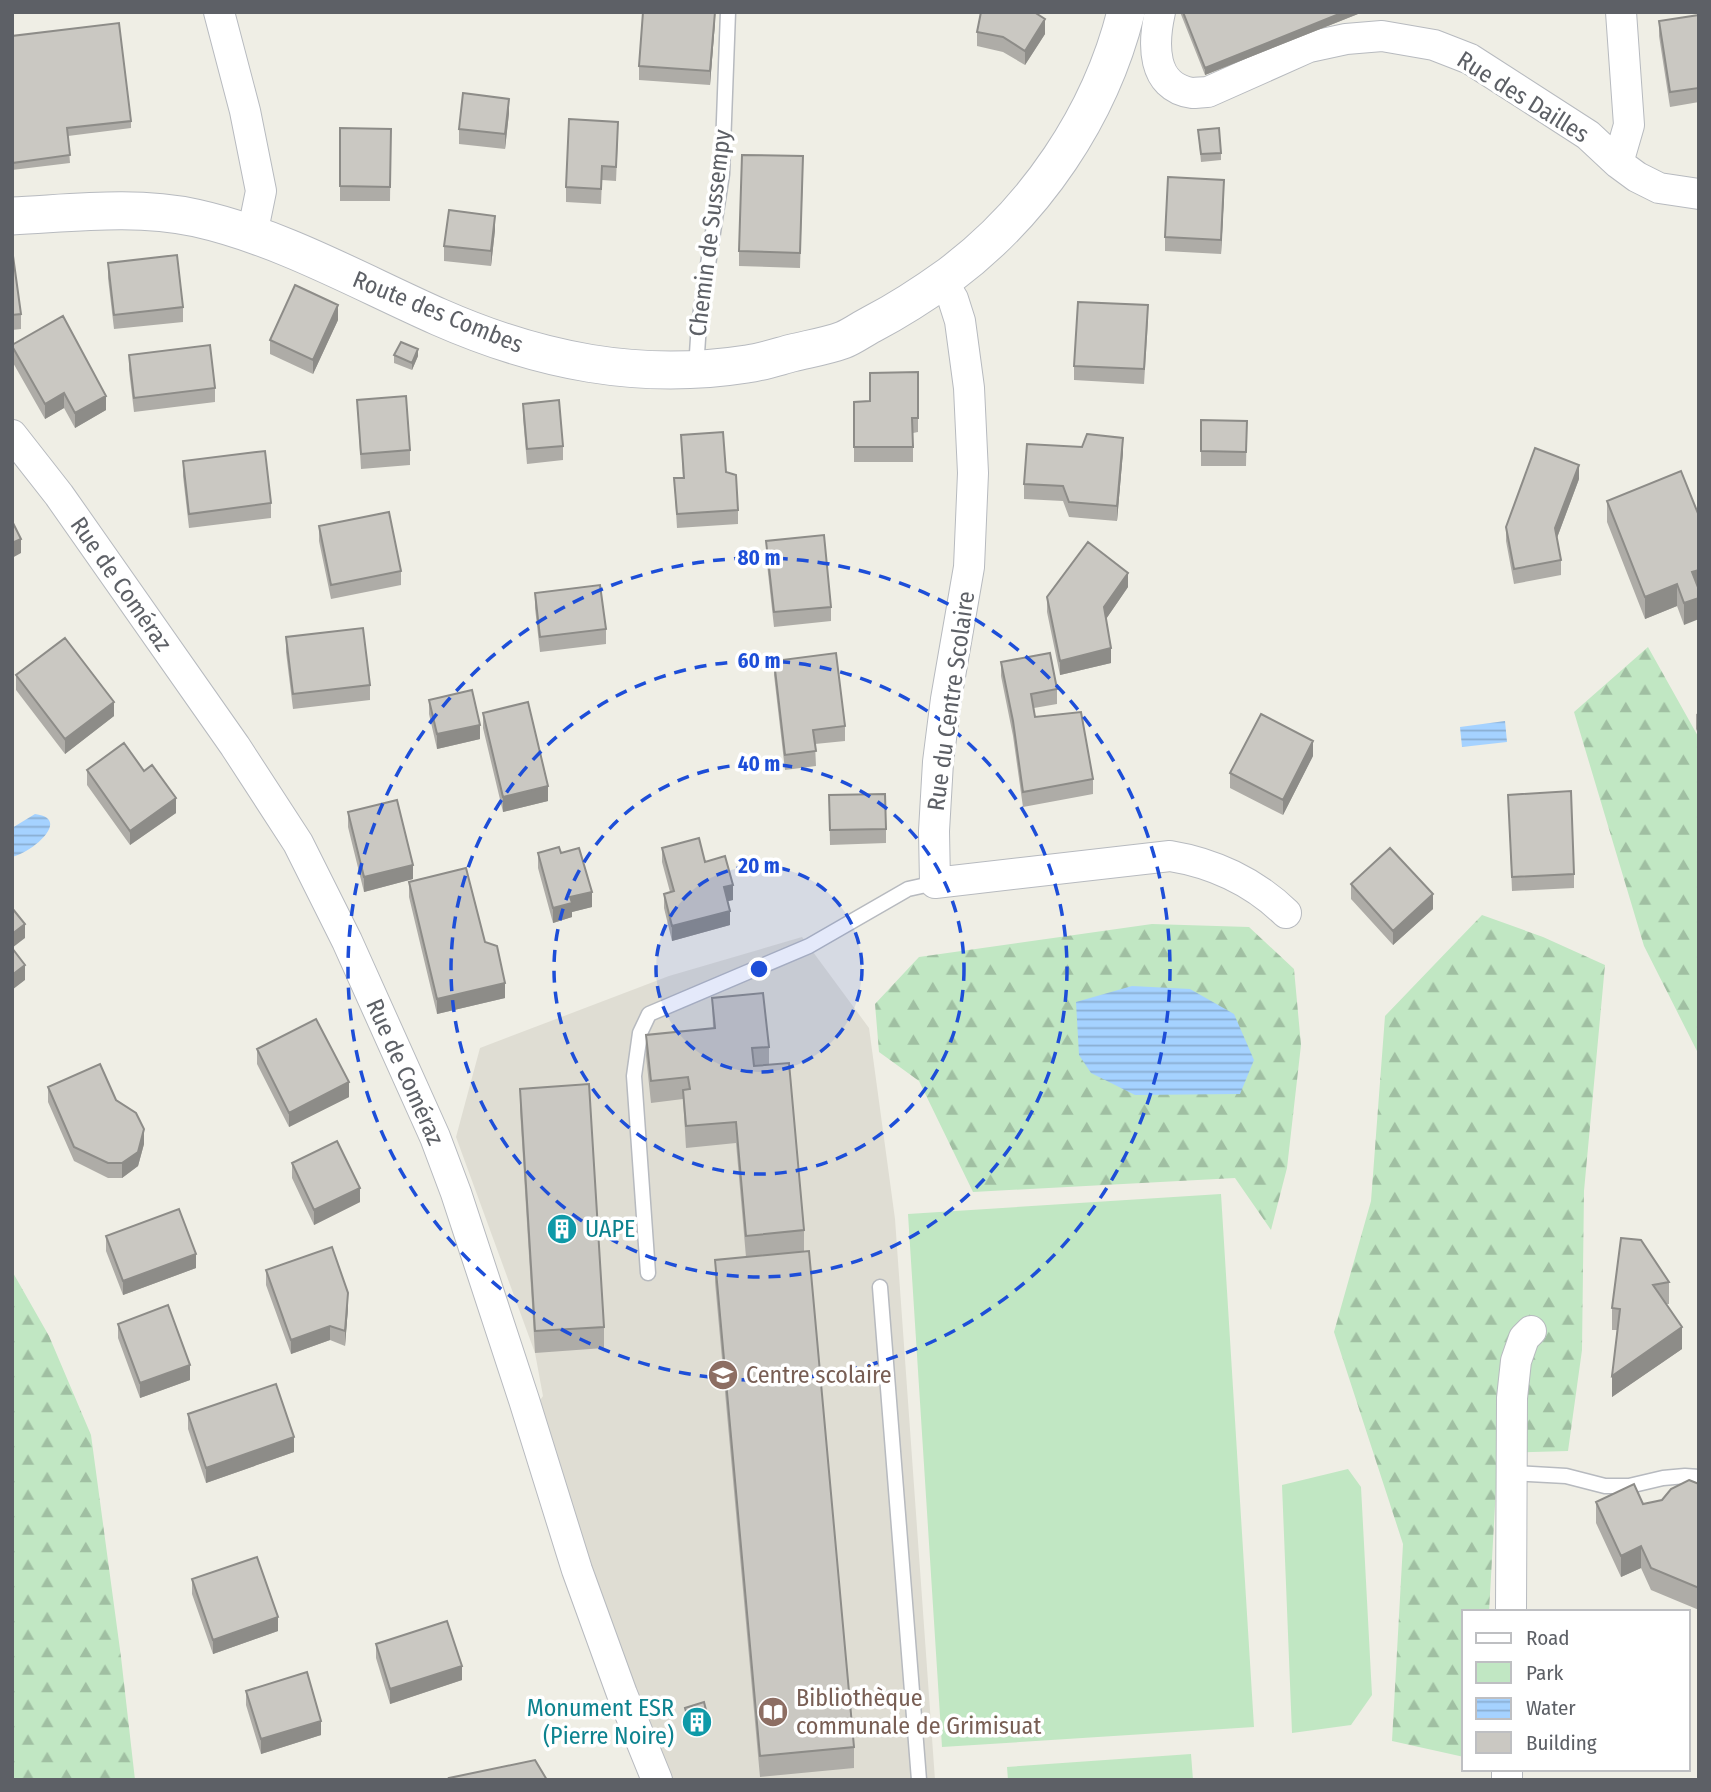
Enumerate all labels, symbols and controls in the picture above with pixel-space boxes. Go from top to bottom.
street label: Rue des Dailles [1452,45,1594,149]
street label: Chemin de Sussempy [683,128,737,338]
street label: Route des Combes [349,265,527,359]
street label: Rue de Coméraz [65,512,177,656]
text: 80 m [738,545,780,571]
street label: Rue du Centre Scolaire [922,589,980,813]
text: 60 m [738,648,780,674]
text: 40 m [738,751,780,777]
text: 20 m [737,853,780,879]
centre of rings [747,957,771,981]
street label: Rue de Coméraz [360,995,450,1149]
building icon: UAPE [545,1212,579,1246]
place label: UAPE [585,1215,635,1243]
school or university icon: Centre scolaire [706,1358,740,1392]
place label: Centre scolaire [746,1361,892,1389]
legend [1462,1610,1690,1771]
text: Road [1526,1625,1570,1651]
text: Park [1526,1660,1564,1686]
place label: Bibliothèque communale de Grimisuat [796,1684,1041,1740]
place label: Monument ESR (Pierre Noire) [527,1694,674,1750]
library icon: Bibliothèque communale de Grimisuat [756,1695,790,1729]
text: Water [1526,1695,1576,1721]
building icon: Monument ESR (Pierre Noire) [680,1705,714,1739]
text: Building [1526,1730,1597,1756]

